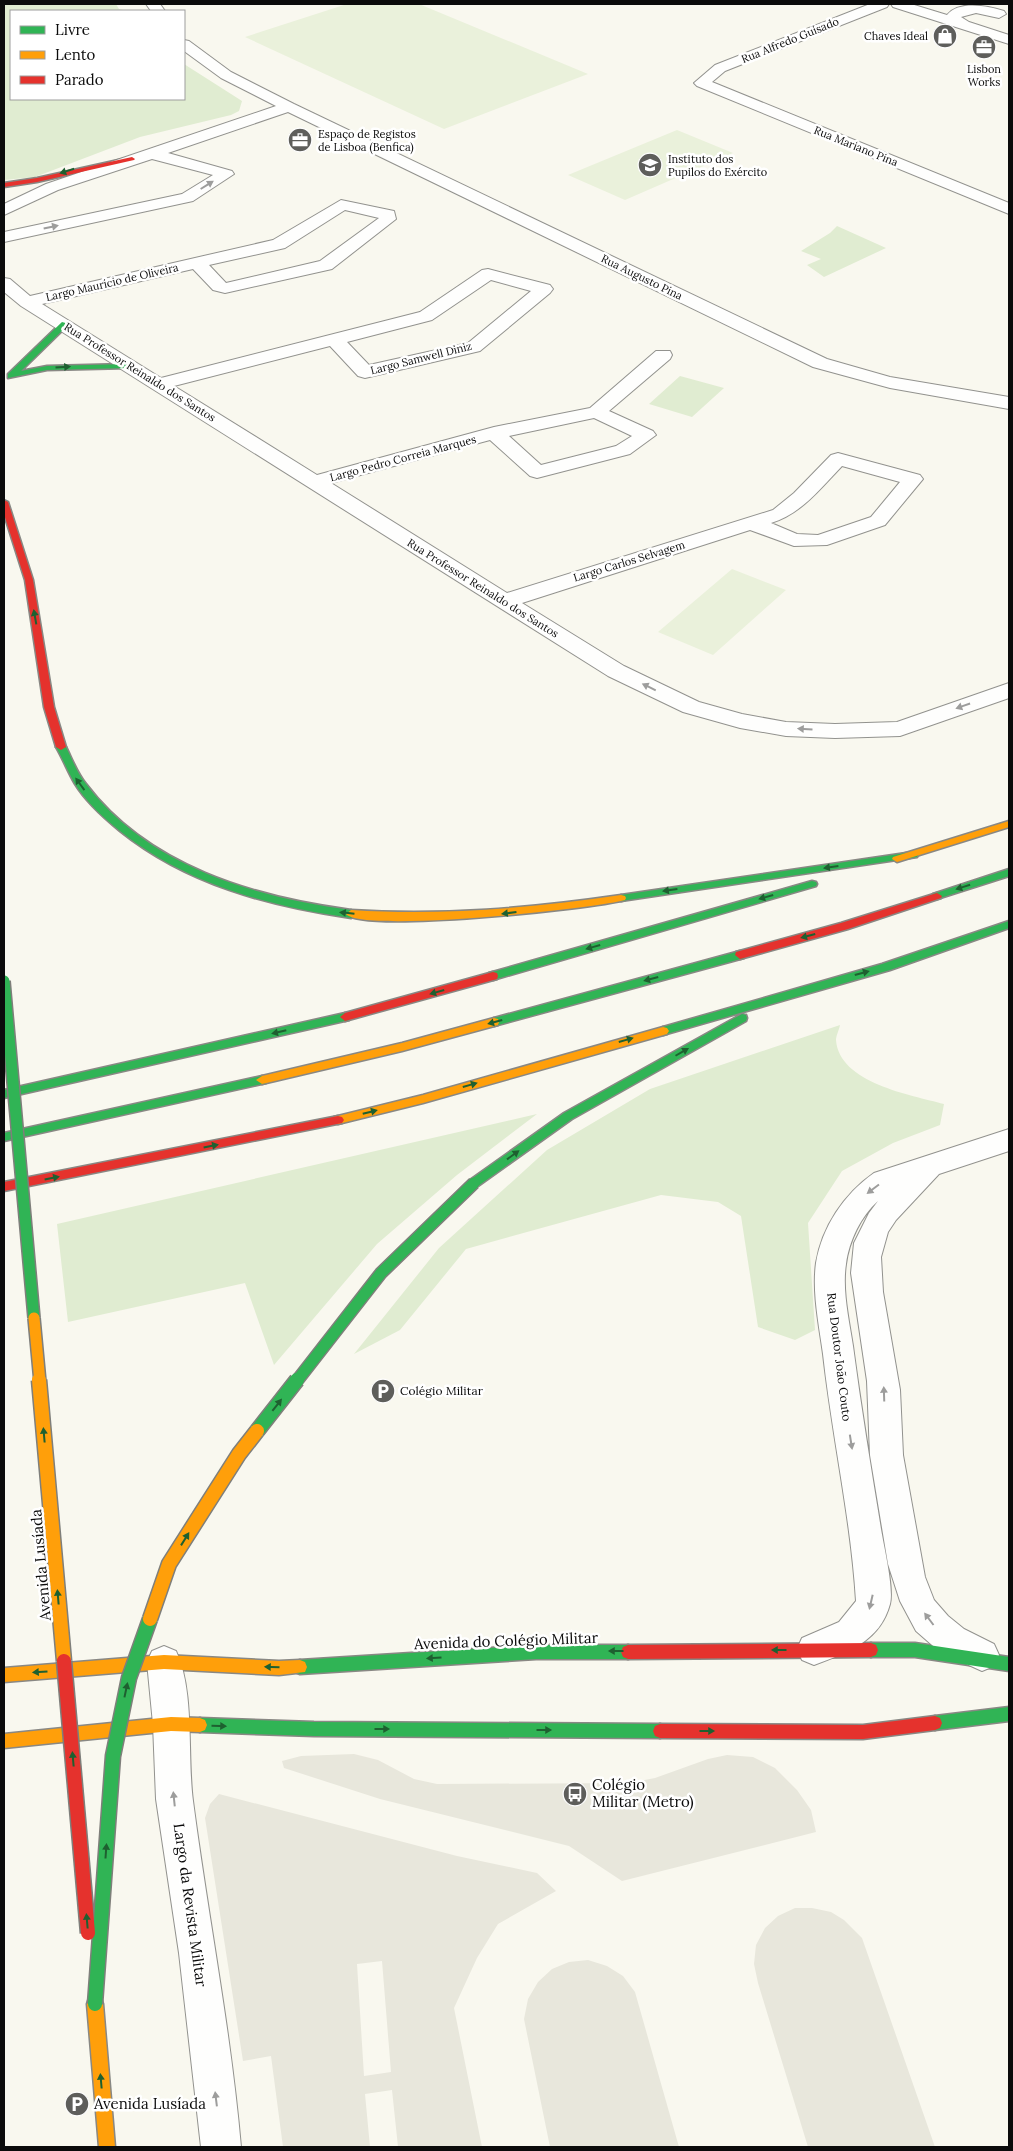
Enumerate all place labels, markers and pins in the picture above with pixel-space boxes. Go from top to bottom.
shop icon: Chaves Ideal [932,23,958,49]
place label: Chaves Ideal [864,29,928,43]
office icon: Lisbon Works [971,34,997,60]
place label: Lisbon Works [967,62,1001,89]
office icon: Espaço de Registos de Lisboa (Benfica) [287,127,313,153]
place label: Espaço de Registos de Lisboa (Benfica) [318,127,416,155]
school or university icon: Instituto dos Pupilos do Exército [637,152,663,178]
place label: Instituto dos Pupilos do Exército [668,152,767,179]
parking icon: Colégio Militar [370,1378,396,1404]
place label: Colégio Militar [400,1383,484,1398]
place label: Colégio Militar (Metro) [592,1775,694,1812]
bus stop icon: Colégio Militar (Metro) [562,1781,588,1807]
parking icon: Avenida Lusíada [64,2091,90,2117]
place label: Avenida Lusíada [93,2094,206,2113]

